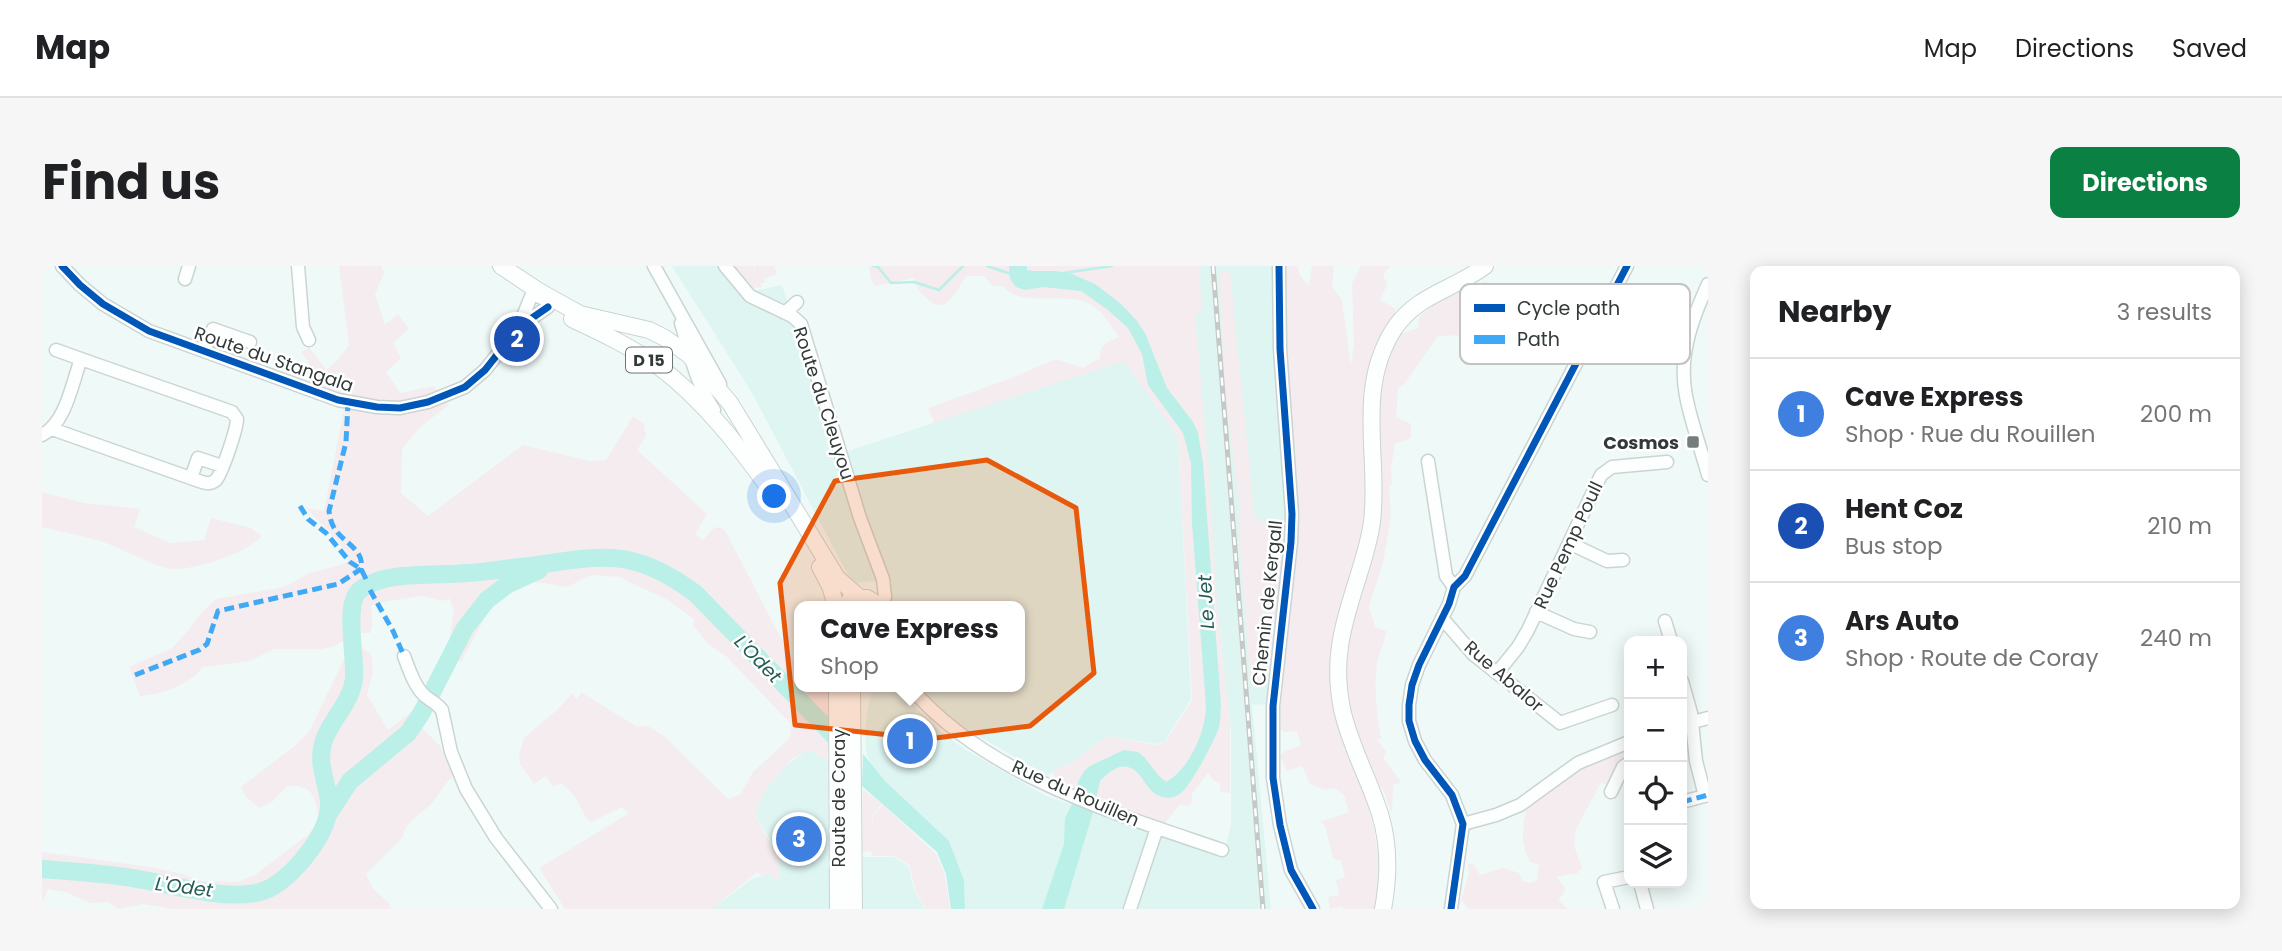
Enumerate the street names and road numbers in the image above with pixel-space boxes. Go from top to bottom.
street label: Route du Stangala [191,320,357,398]
street label: Route du Cleuyou [788,323,860,483]
road number: D 15 [626,348,672,372]
street label: Rue Pemp Poull [1528,477,1608,613]
street label: Chemin de Kergall [1246,519,1288,687]
street label: Rue Abalor [1459,635,1549,718]
street label: Route de Coray [826,728,851,868]
street label: Rue du Rouillen [1008,754,1144,832]

